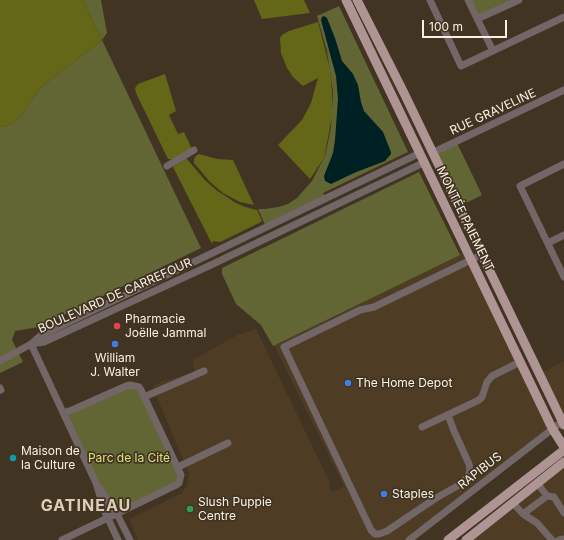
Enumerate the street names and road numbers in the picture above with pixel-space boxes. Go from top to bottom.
street label: RUE GRAVELINE [448,86,538,138]
street label: MONTÉE PAIEMENT [433,164,497,274]
street label: BOULEVARD DE CARREFOUR [36,255,194,337]
street label: RAPIBUS [455,450,505,492]

